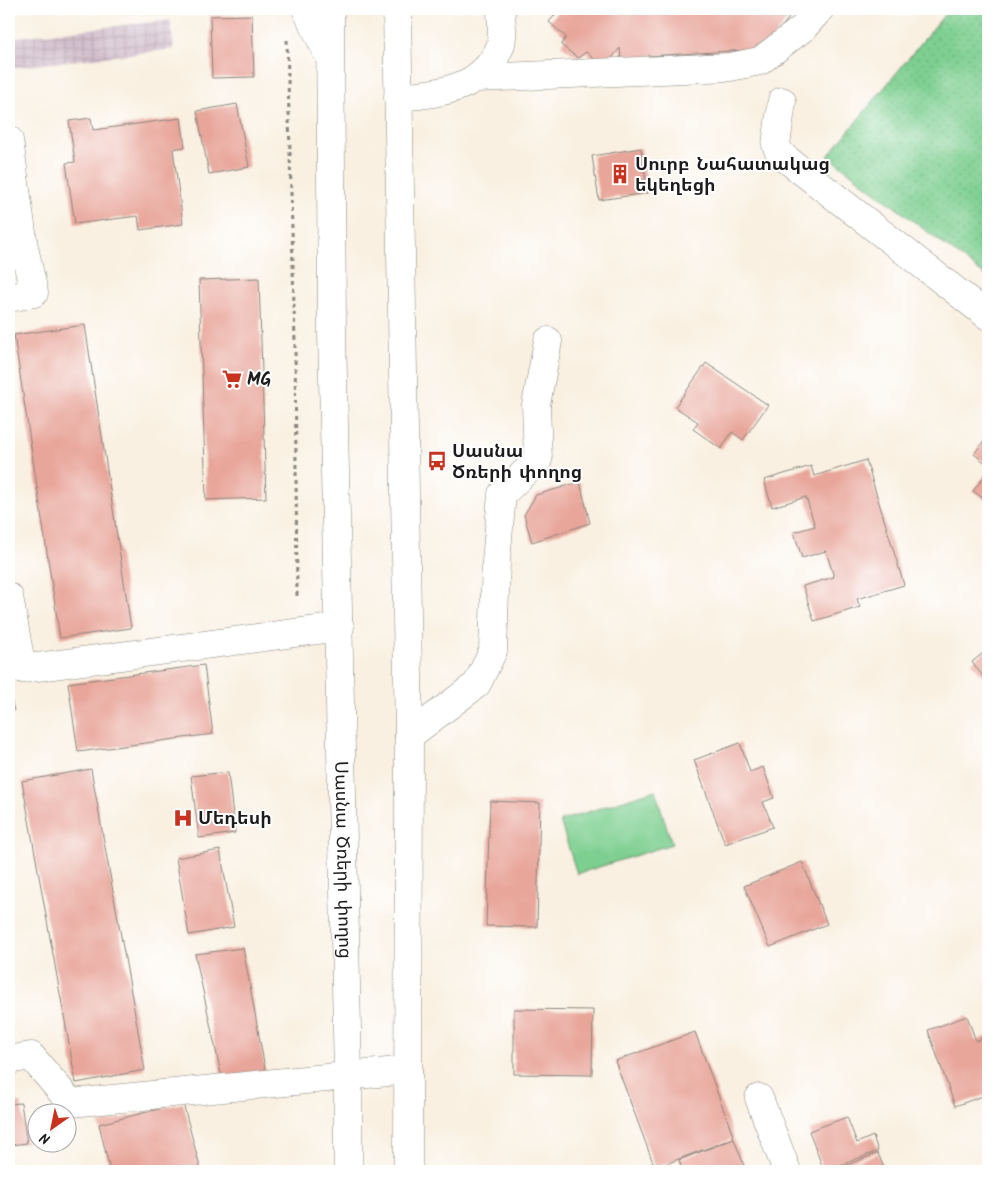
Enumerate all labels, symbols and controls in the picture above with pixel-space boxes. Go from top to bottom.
place label: Սուրբ Նահատակաց եկեղեցի [635,151,830,201]
building icon: Սուրբ Նահատակաց եկեղեցի [609,163,631,185]
place label: MG [247,366,271,395]
supermarket icon: MG [221,368,243,390]
place label: Սասնա Ծռերի փողոց [452,438,582,488]
bus stop icon: Սասնա Ծռերի փողոց [426,450,448,472]
street label: Սասնա Ծռերի փողոց [325,761,358,959]
place label: Մեդեսի [198,805,272,834]
hospital icon: Մեդեսի [172,807,194,829]
north arrow [28,1102,78,1152]
text: N [36,1126,55,1150]

